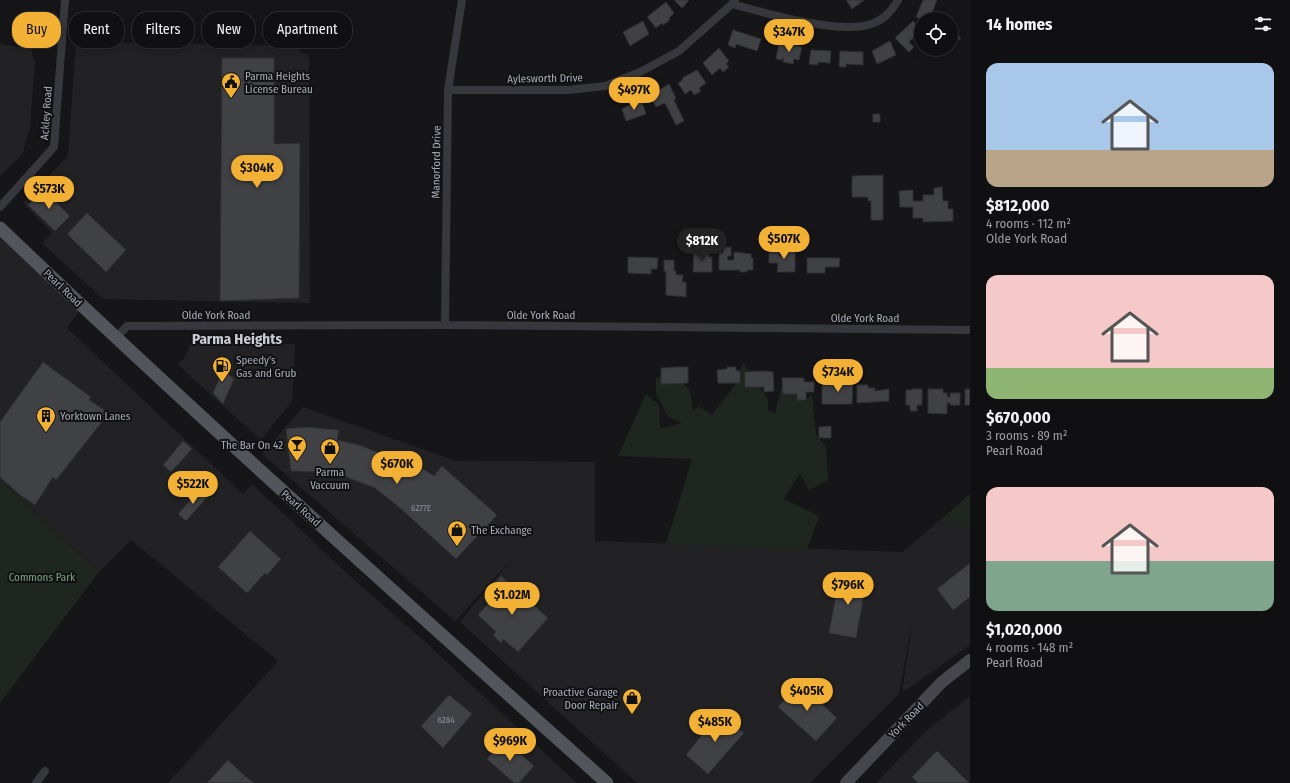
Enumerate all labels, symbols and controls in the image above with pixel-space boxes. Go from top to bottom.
chip: Buy [12,12,61,48]
chip: Rent [69,12,124,48]
chip: Filters [132,12,194,48]
chip: New [202,12,255,48]
chip: Apartment [263,12,352,48]
map controls [914,12,958,56]
button: locate [914,12,958,56]
icon: filters [1252,13,1274,35]
text: 14 homes [986,14,1053,35]
pin: $347K [761,19,817,53]
text: $347K [773,24,805,39]
place label: Parma Heights License Bureau [245,70,313,96]
public building icon: Parma Heights License Bureau [220,71,242,99]
street label: Aylesworth Drive [507,71,583,86]
pin: $497K [606,77,662,111]
text: $497K [618,82,650,97]
street label: Ackley Road [38,86,55,141]
icon: home [1094,89,1166,161]
street label: Manorford Drive [429,125,444,199]
pin: $304K [229,155,285,189]
text: $304K [240,160,274,175]
pin: $573K [21,176,77,210]
text: $573K [33,181,65,196]
text: $812,000 [986,195,1050,216]
text: 4 rooms · 112 m² [986,216,1071,231]
pin: $507K [756,226,812,260]
pin: $812K [674,228,730,262]
text: $507K [768,231,800,246]
text: Olde York Road [986,231,1067,246]
text: $812K [686,233,718,248]
street label: Pearl Road [41,267,85,310]
icon: home [1094,301,1166,373]
street label: Olde York Road [182,309,250,322]
street label: Olde York Road [507,309,575,322]
street label: Olde York Road [831,312,899,325]
district label: Parma Heights [192,330,282,348]
place label: Speedy's Gas and Grub [236,354,296,380]
fuel station icon: Speedy's Gas and Grub [211,355,233,383]
pin: $734K [810,359,866,393]
text: $734K [822,364,854,379]
building icon: Yorktown Lanes [35,405,57,433]
text: $670,000 [986,407,1051,428]
place label: Yorktown Lanes [60,410,131,423]
text: 3 rooms · 89 m² [986,428,1068,443]
bar icon: The Bar On 42 [286,434,308,462]
shop icon: Parma Vaccuum [319,437,341,465]
place label: The Bar On 42 [221,439,283,452]
text: Pearl Road [986,443,1043,458]
pin: $670K [369,451,425,485]
text: $670K [380,456,414,471]
place label: Parma Vaccuum [310,466,350,492]
pin: $522K [165,471,221,505]
text: $522K [177,476,209,491]
street label: Pearl Road [278,487,323,529]
house number: 6277E [411,503,431,513]
icon: home [1094,513,1166,585]
shop icon: The Exchange [446,519,468,547]
place label: The Exchange [471,524,532,537]
park label: Commons Park [9,571,76,584]
pin: $796K [820,572,876,606]
text: $796K [832,577,864,592]
pin: $1.02M [479,582,545,616]
text: $1.02M [494,587,530,602]
text: $1,020,000 [986,619,1062,640]
text: 4 rooms · 148 m² [986,640,1073,655]
text: Pearl Road [986,655,1043,670]
pin: $405K [779,678,835,712]
text: $405K [790,683,824,698]
place label: Proactive Garage Door Repair [543,686,618,712]
shop icon: Proactive Garage Door Repair [621,687,643,715]
street label: York Road [886,700,927,741]
pin: $485K [687,709,743,743]
text: $485K [698,714,732,729]
house number: 6284 [437,715,455,725]
pin: $969K [482,728,538,762]
text: $969K [493,733,527,748]

